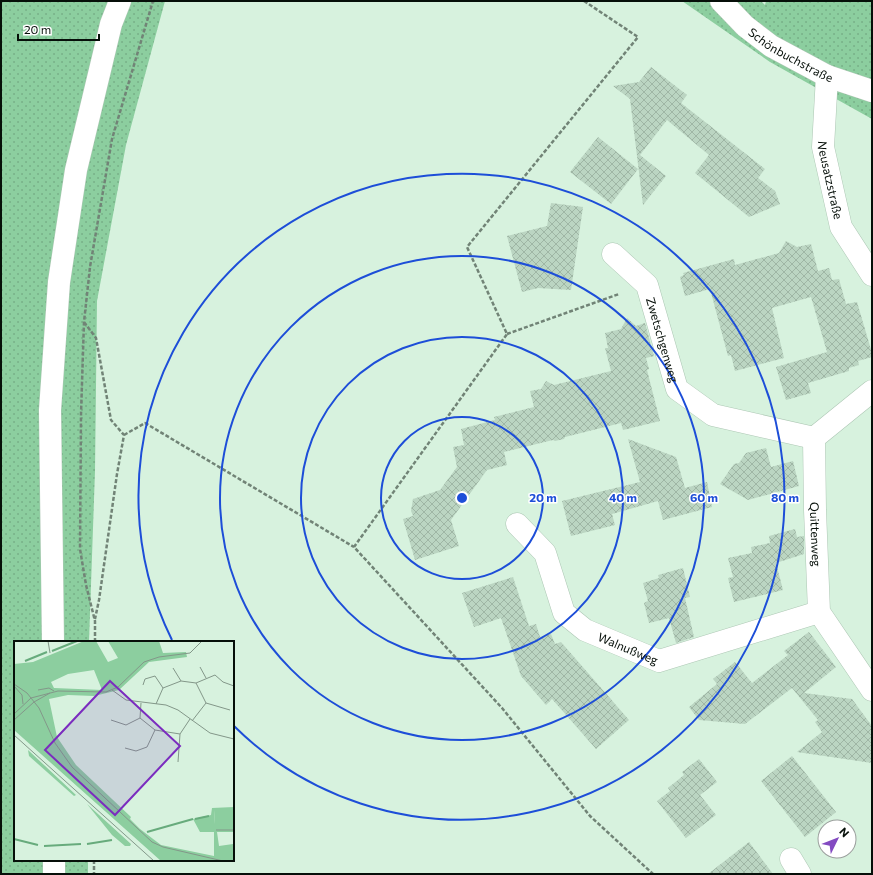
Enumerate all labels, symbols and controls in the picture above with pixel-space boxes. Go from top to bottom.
scale bar [18,16,99,42]
text: 20 m [24,22,51,36]
street label: Schönbuchstraße [746,24,835,84]
street label: Neusatzstraße [816,141,846,220]
street label: Zwetschgenweg [644,295,682,385]
text: 20 m [529,490,557,504]
text: 40 m [609,490,637,504]
text: 60 m [690,490,718,504]
text: 80 m [771,490,799,504]
centre of rings [455,491,469,505]
street label: Quittenweg [808,502,824,567]
street label: Walnußweg [596,629,661,667]
inset map [14,641,234,861]
north arrow [817,819,857,859]
text: N [837,824,852,839]

